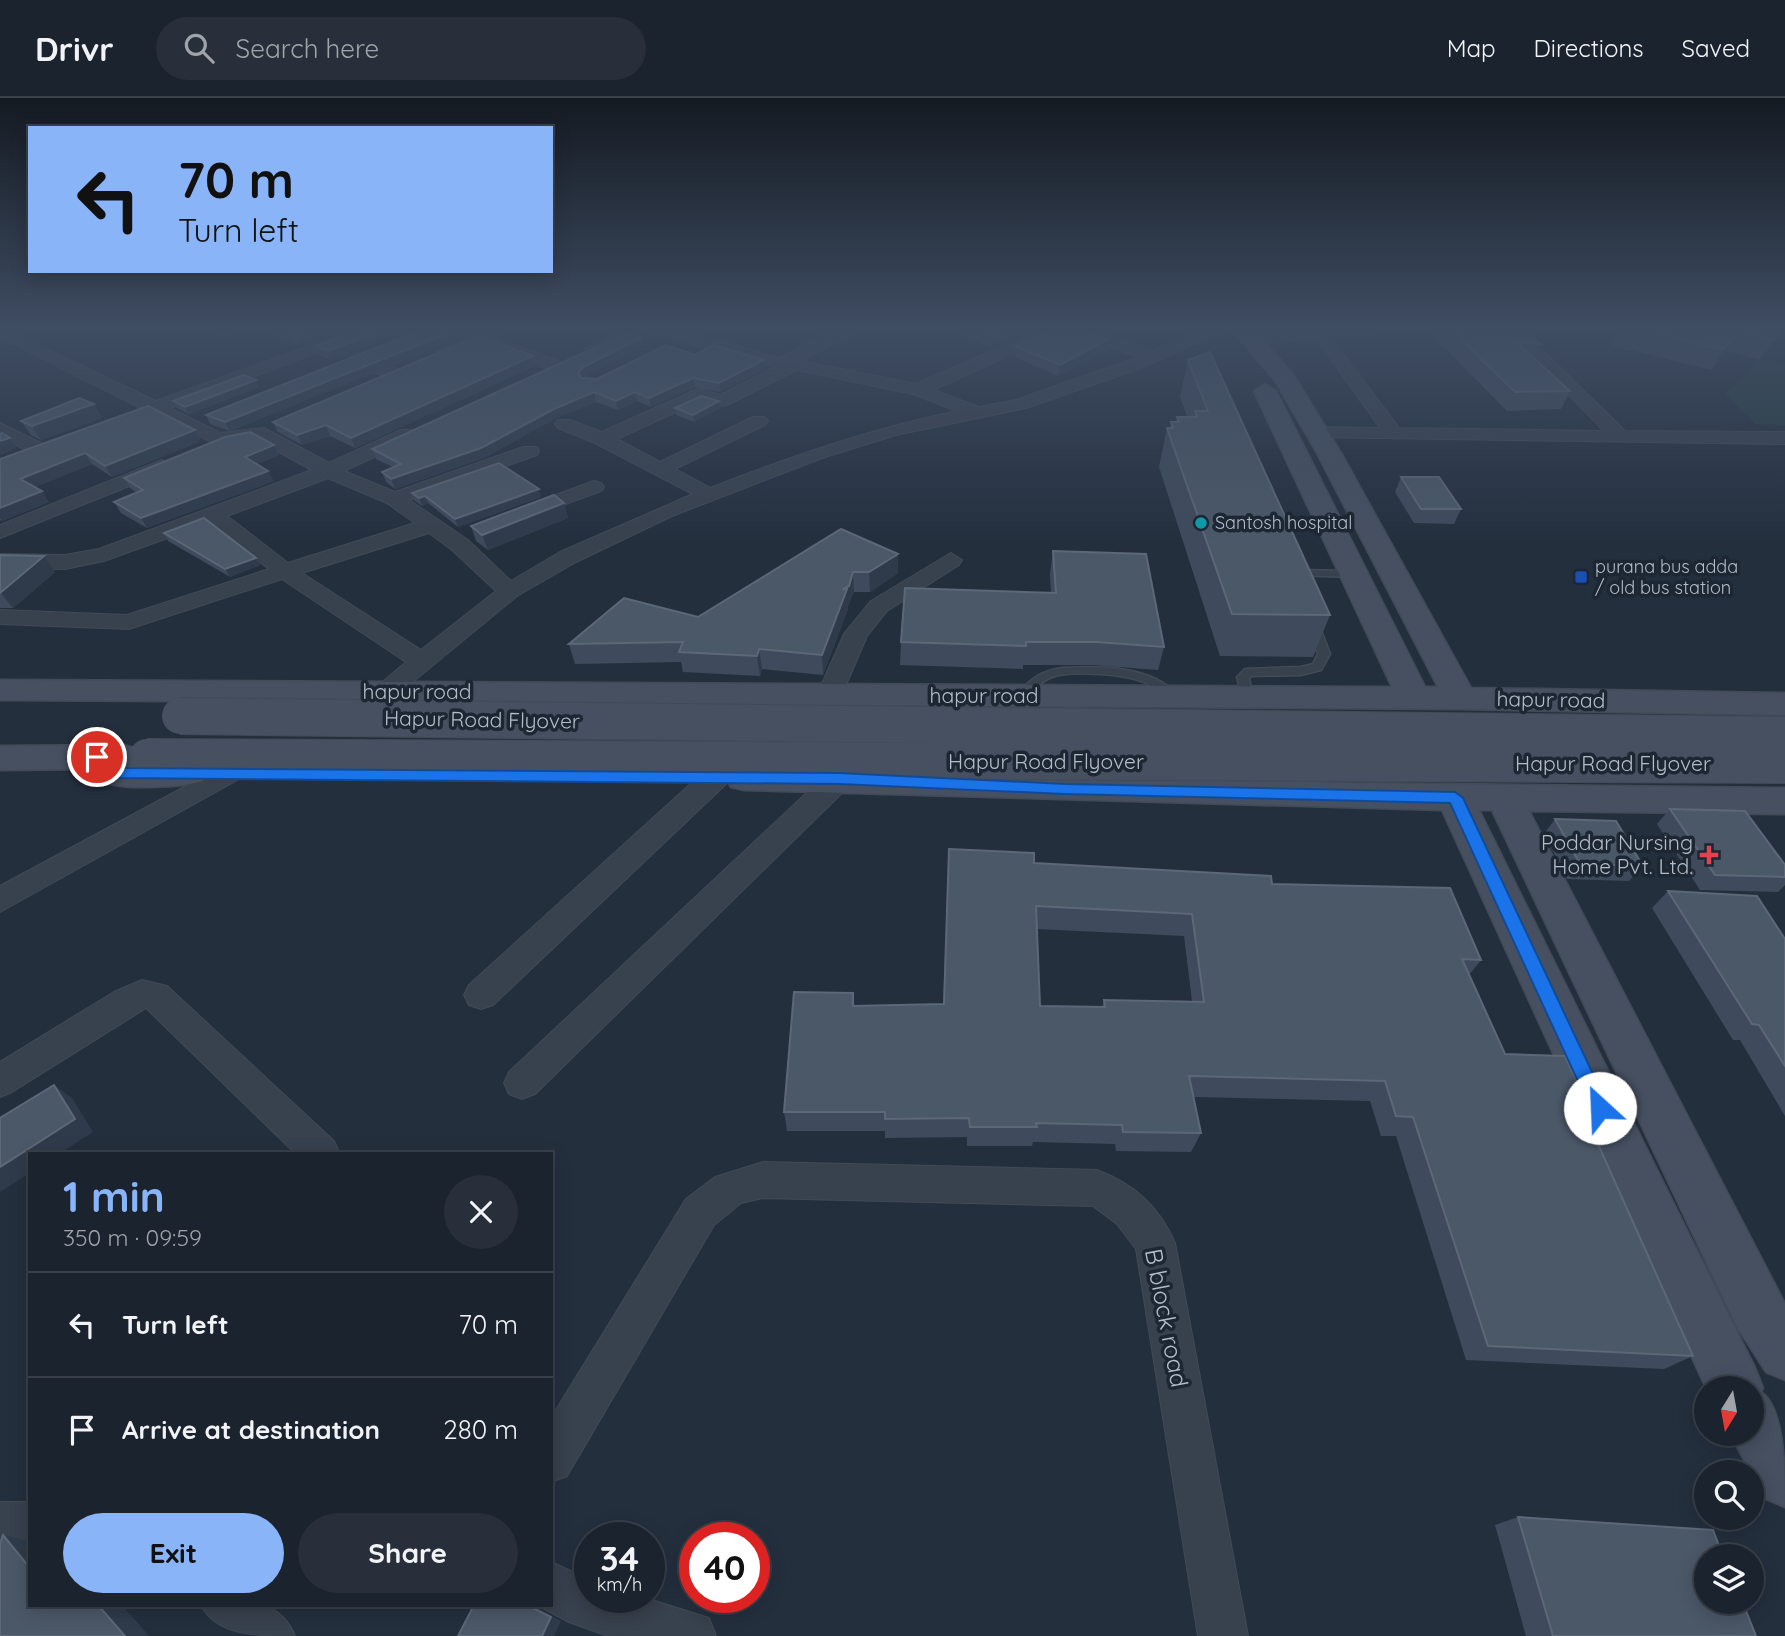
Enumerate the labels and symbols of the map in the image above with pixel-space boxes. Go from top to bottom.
place label: Santosh hospital [1215,511,1352,534]
marker: Santosh hospital [1193,515,1209,531]
place label: purana bus adda / old bus station [1595,555,1738,599]
marker: purana bus adda / old bus station [1573,569,1589,585]
street label: hapur road [363,678,471,704]
street label: hapur road [930,682,1038,708]
street label: hapur road [1496,685,1606,713]
street label: Hapur Road Flyover [384,704,580,734]
pin [67,727,127,787]
street label: Hapur Road Flyover [948,748,1144,774]
street label: Hapur Road Flyover [1515,750,1711,776]
place label: Poddar Nursing Home Pvt. Ltd. [1541,829,1693,879]
marker: Poddar Nursing Home Pvt. Ltd. [1699,845,1719,865]
position arrow [1563,1071,1637,1145]
street label: B block road [1139,1246,1195,1390]
north arrow [1694,1376,1764,1446]
speed limit sign: 40 [679,1522,770,1613]

